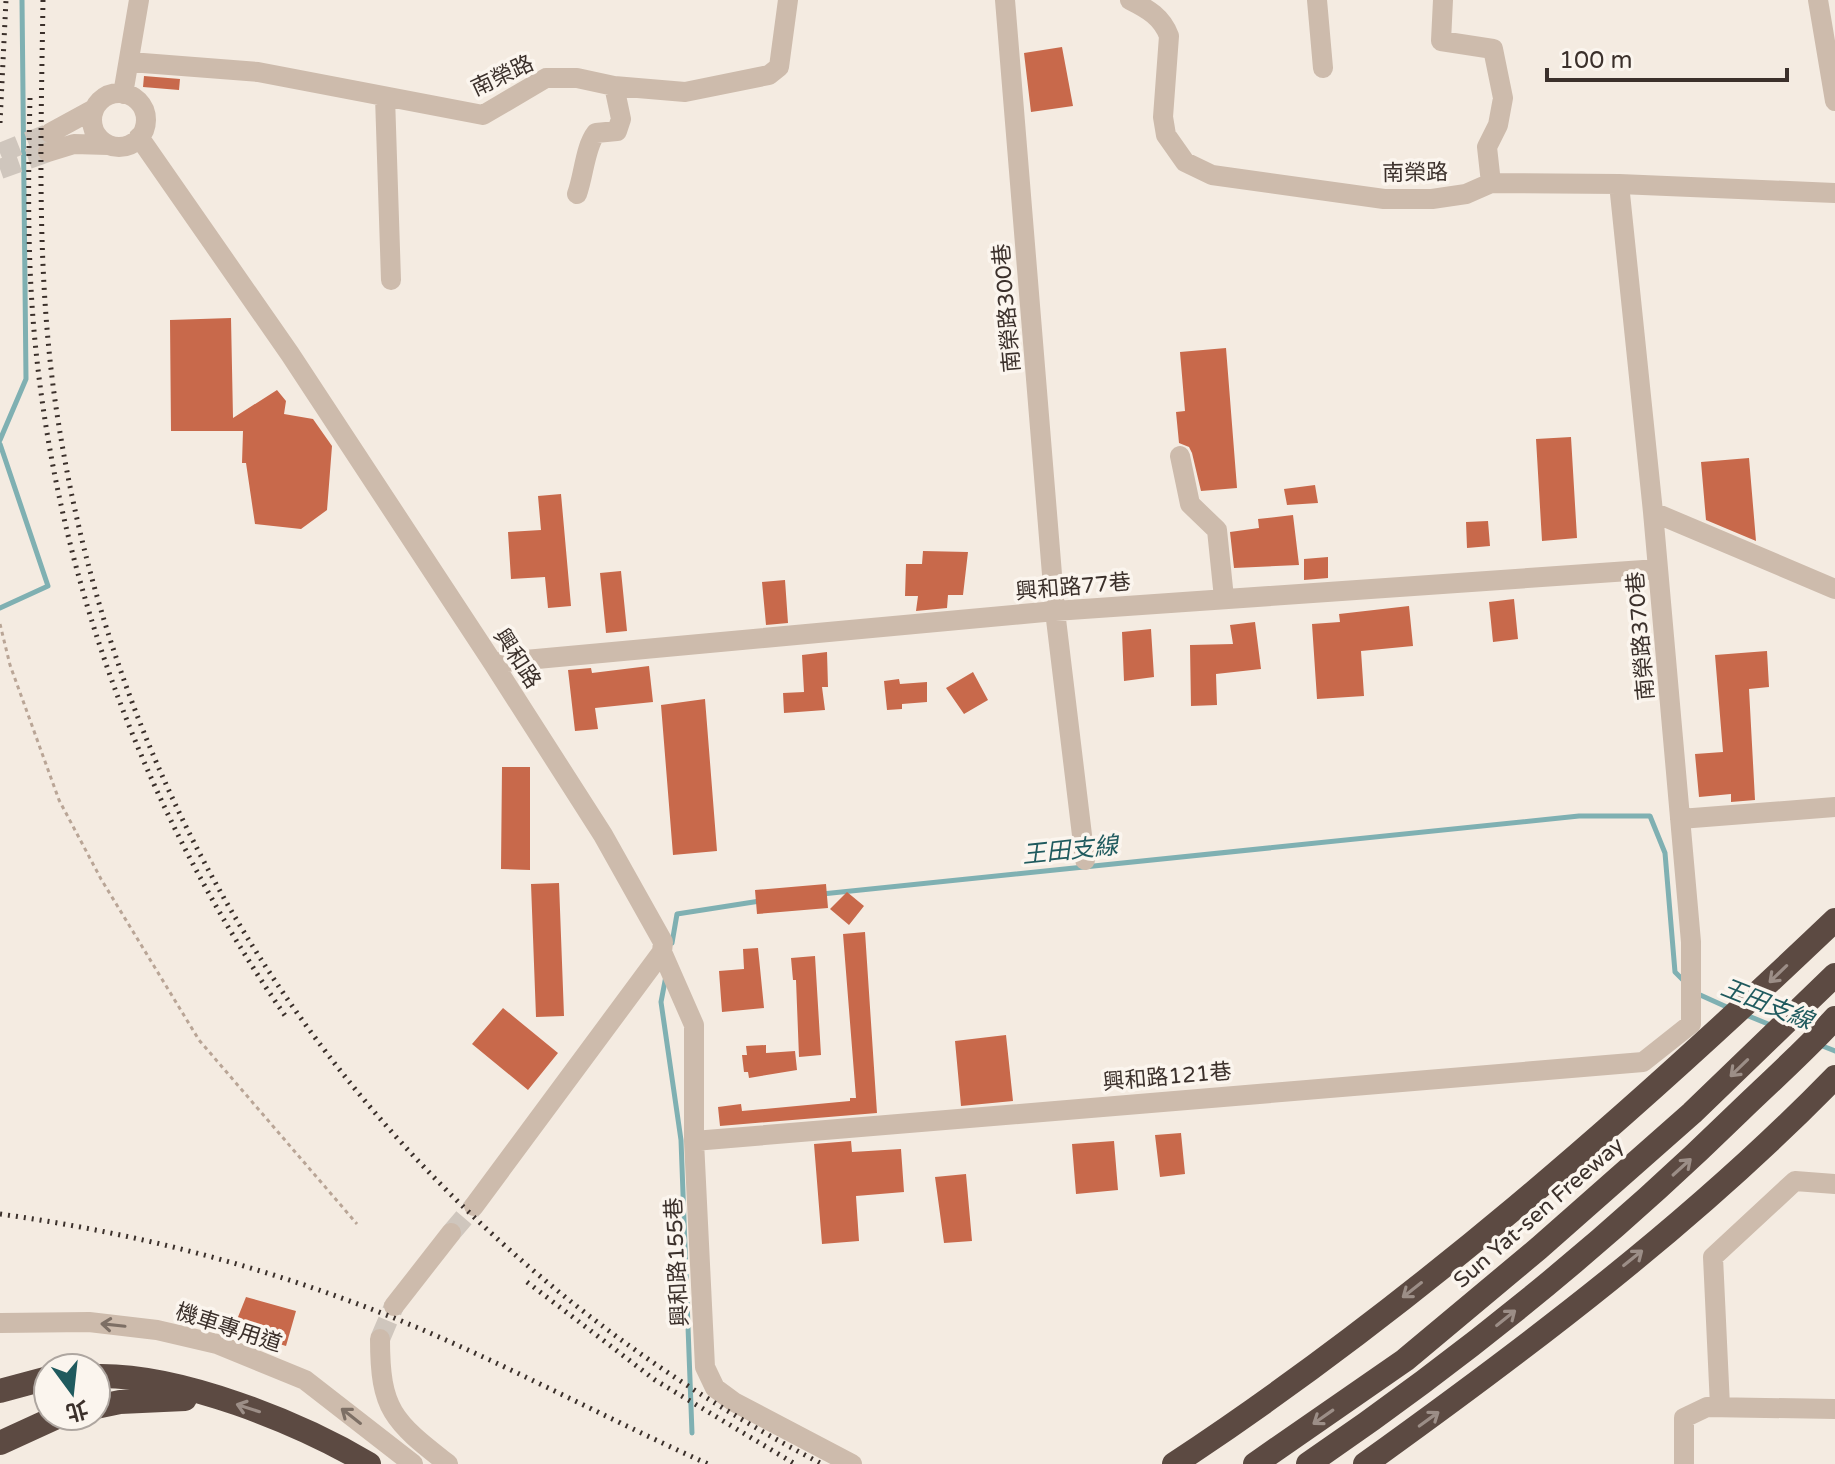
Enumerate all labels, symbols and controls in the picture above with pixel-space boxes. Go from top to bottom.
scale bar [1547,32,1787,82]
text: 100 m [1559,46,1633,75]
street label: 南榮路 [467,50,538,102]
street label: 南榮路 [1382,159,1448,187]
street label: 南榮路300巷 [988,242,1026,374]
street label: 興和路77巷 [1014,569,1132,605]
street label: 南榮路370巷 [1622,570,1660,702]
street label: 興和路 [488,624,546,693]
water label: 王田支線 [1021,831,1122,870]
one-way arrow [1769,964,1789,983]
water label: 王田支線 [1717,973,1820,1037]
street label: 興和路121巷 [1101,1058,1233,1096]
one-way arrow [1730,1058,1749,1077]
street label: Sun Yat-sen Freeway [1448,1132,1629,1294]
one-way arrow [1671,1159,1691,1177]
street label: 興和路155巷 [661,1197,693,1327]
one-way arrow [1622,1249,1643,1267]
one-way arrow [1402,1282,1423,1299]
street label: 機車專用道 [172,1299,285,1357]
one-way arrow [1495,1310,1516,1327]
one-way arrow [100,1317,127,1332]
north arrow [32,1352,112,1432]
text: 北 [63,1395,91,1426]
one-way arrow [235,1399,260,1414]
one-way arrow [341,1407,362,1425]
one-way arrow [1313,1409,1335,1425]
one-way arrow [1417,1410,1439,1427]

